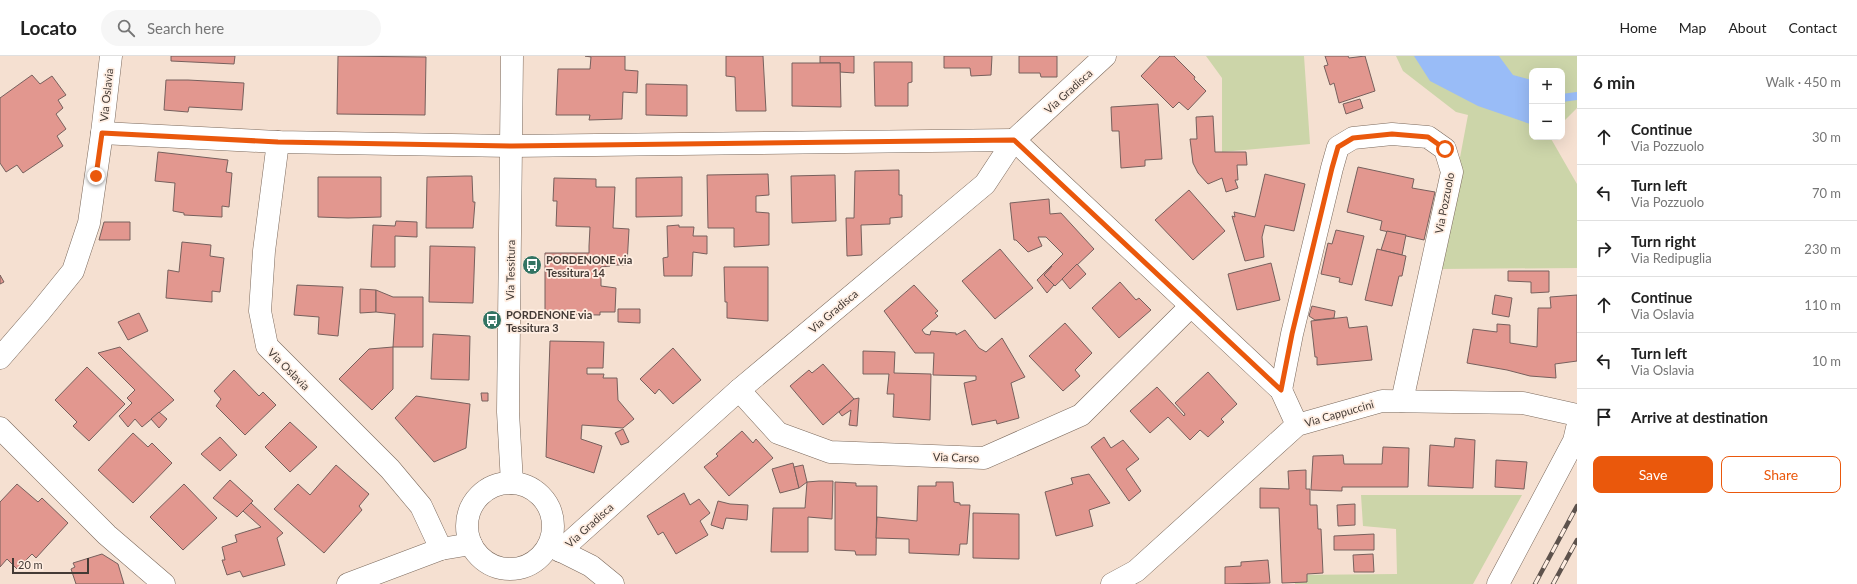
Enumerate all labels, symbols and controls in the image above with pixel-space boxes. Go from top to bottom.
search box [101,10,381,46]
text: Locato [20,16,77,39]
icon: search [115,17,137,39]
text: Search here [147,19,224,37]
text: Home [1619,19,1657,36]
text: Map [1679,19,1706,36]
text: About [1728,19,1766,36]
text: Contact [1788,19,1837,36]
street label: Via Gradisca [1041,66,1095,116]
street label: Via Oslavia [97,68,115,122]
map controls [1529,68,1565,140]
button: + [1529,68,1565,104]
text: 6 min [1593,72,1635,93]
text: Walk · 450 m [1765,74,1841,90]
button: − [1529,104,1565,140]
text: Continue [1631,120,1692,138]
icon: ahead [1593,126,1615,148]
text: 30 m [1812,129,1841,145]
text: Via Pozzuolo [1631,138,1704,154]
route start [1436,140,1454,158]
route end [87,167,105,185]
street label: Via Pozzuolo [1432,171,1456,235]
text: Turn left [1631,176,1687,194]
icon: left [1593,182,1615,204]
text: 70 m [1812,185,1841,201]
text: Via Pozzuolo [1631,194,1704,210]
text: Turn right [1631,232,1696,250]
icon: right [1593,238,1615,260]
street label: Via Tessitura [503,240,517,300]
text: 230 m [1804,241,1841,257]
text: Via Redipuglia [1631,250,1712,266]
place label: PORDENONE via Tessitura 14 [546,253,632,279]
bus stop icon: PORDENONE via Tessitura 14 [521,254,543,276]
street label: Via Gradisca [806,287,860,335]
text: Continue [1631,288,1692,306]
icon: ahead [1593,294,1615,316]
text: 110 m [1804,297,1841,313]
text: Via Oslavia [1631,306,1694,322]
place label: PORDENONE via Tessitura 3 [506,308,592,334]
bus stop icon: PORDENONE via Tessitura 3 [481,309,503,331]
text: Turn left [1631,344,1687,362]
street label: Via Oslavia [265,345,313,393]
icon: left [1593,350,1615,372]
text: 10 m [1812,353,1841,369]
text: Via Oslavia [1631,362,1694,378]
street label: Via Cappuccini [1303,397,1375,429]
icon: arrive [1593,406,1615,428]
text: Arrive at destination [1631,408,1768,426]
street label: Via Carso [933,450,979,464]
button: Save [1593,456,1713,493]
button: Share [1721,456,1841,493]
street label: Via Gradisca [562,500,616,550]
scale bar [12,556,89,575]
text: 20 m [18,558,43,571]

